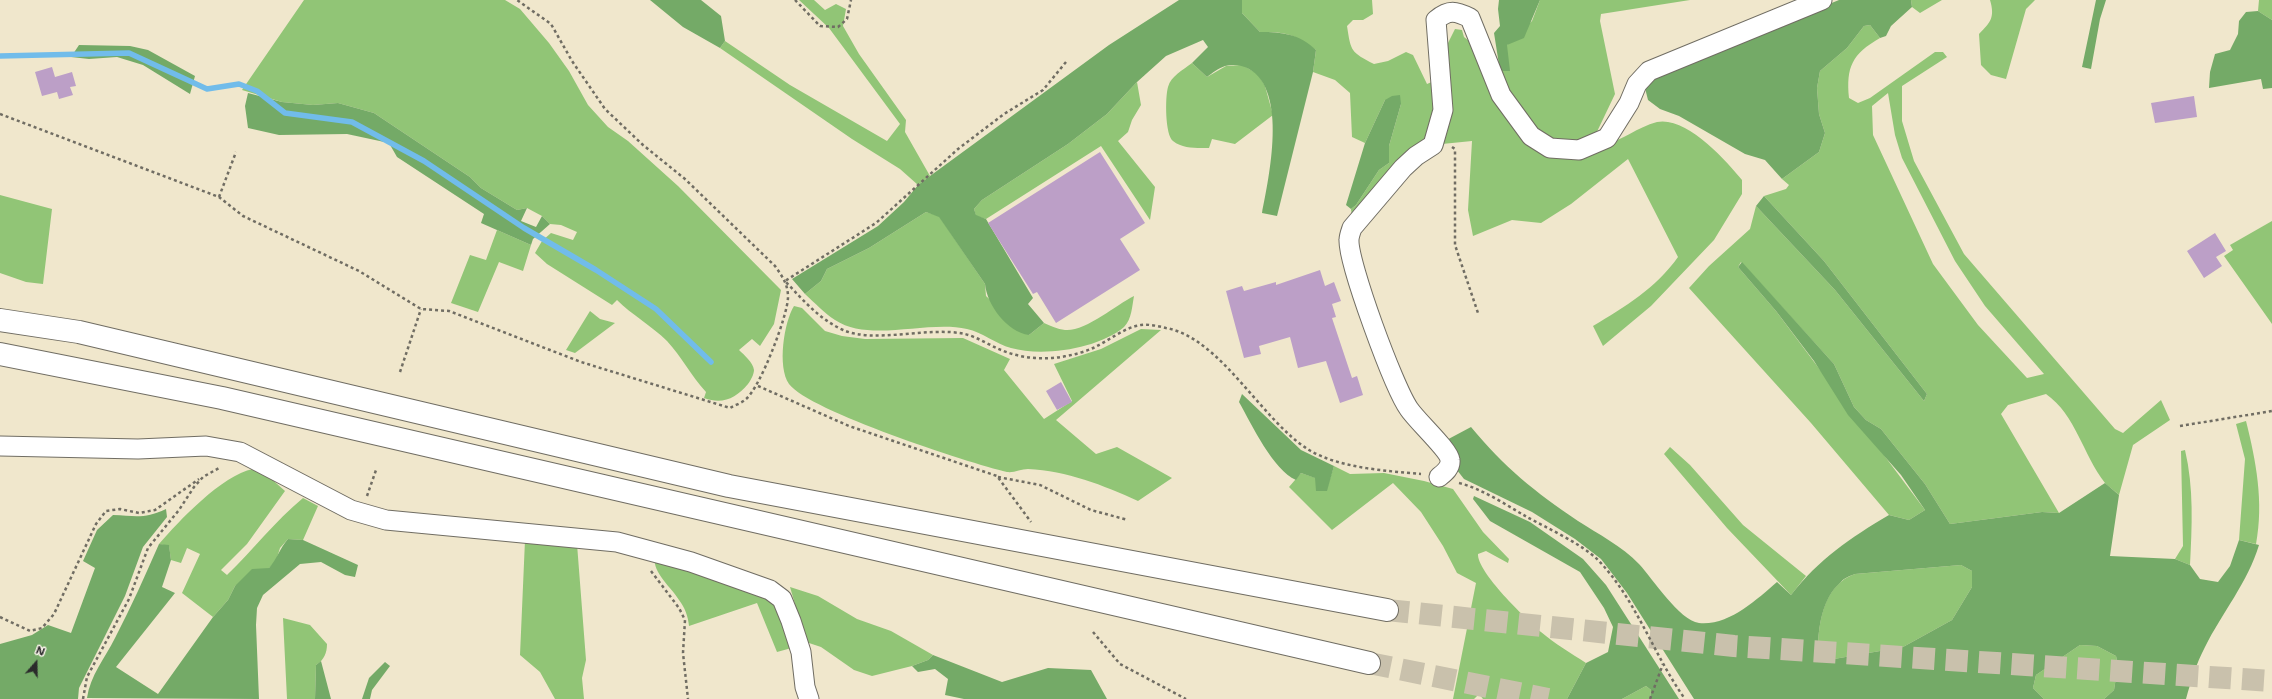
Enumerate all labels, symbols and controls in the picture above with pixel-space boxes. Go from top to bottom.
north arrow [16,643,56,683]
text: N [34,643,47,660]

